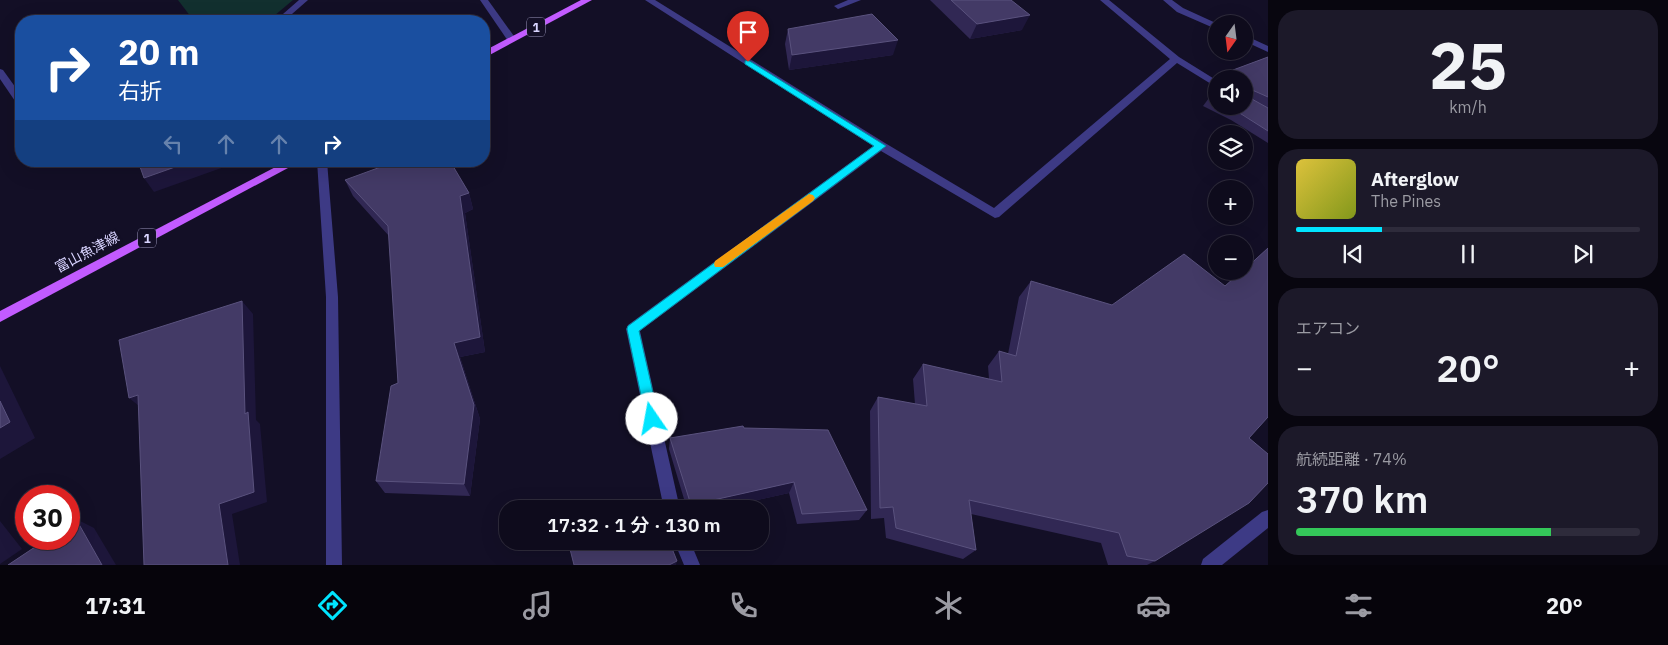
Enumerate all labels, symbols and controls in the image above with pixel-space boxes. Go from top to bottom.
pin [727,11,769,62]
north arrow [1208,15,1252,60]
map controls [1208,15,1253,280]
road number: 1 [527,18,545,36]
icon: arrive [734,18,762,46]
text: 25 [1429,22,1507,107]
text: 20 m [118,29,200,75]
icon: right [35,35,100,100]
button: sound [1208,70,1253,115]
text: 右折 [118,76,162,105]
text: km/h [1449,97,1487,117]
button: layers [1208,125,1253,170]
icon: left [159,130,187,158]
icon: ahead [212,130,240,158]
icon: ahead [265,130,293,158]
icon: right [318,130,346,158]
text: Afterglow [1371,167,1459,191]
button: + [1208,180,1253,225]
text: The Pines [1371,191,1441,211]
street label: 富山魚津線 [52,228,122,276]
road number: 1 [138,228,156,248]
button: − [1208,235,1253,280]
icon: previous [1339,240,1367,268]
icon: pause [1454,240,1482,268]
icon: next [1569,240,1597,268]
text: エアコン [1296,318,1360,338]
text: 20° [1436,343,1500,392]
text: − [1296,349,1313,386]
text: + [1623,349,1640,386]
position arrow [625,392,677,444]
text: 航続距離 · 74% [1296,449,1407,469]
text: 370 km [1296,474,1428,523]
speed limit sign: 30 [15,485,80,550]
text: 17:32 · 1 分 · 130 m [547,513,721,537]
icon: directions [315,588,350,623]
icon: music [520,588,555,623]
icon: phone [726,588,761,623]
icon: climate [931,588,966,623]
icon: car [1136,588,1171,623]
icon: filters [1341,588,1376,623]
text: 17:31 [85,591,145,620]
text: 20° [1546,591,1583,620]

